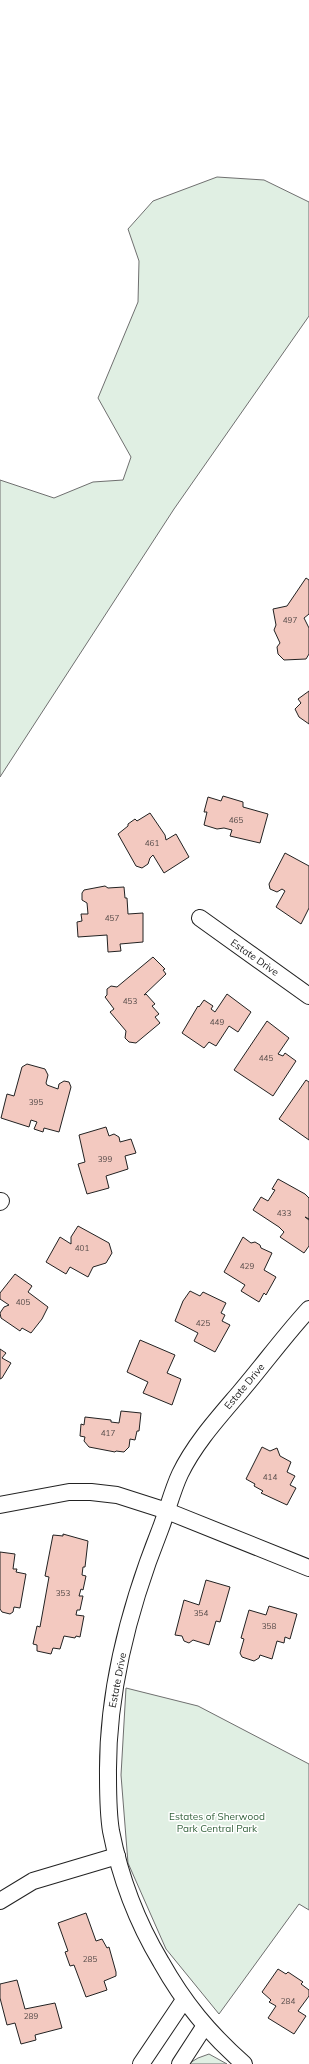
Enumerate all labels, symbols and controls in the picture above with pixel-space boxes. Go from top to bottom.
house number: 497 [283,615,297,625]
house number: 465 [229,815,243,825]
house number: 461 [145,838,159,848]
house number: 457 [105,913,119,923]
street label: Estate Drive [228,936,281,979]
house number: 453 [123,996,137,1006]
house number: 449 [210,1017,224,1027]
house number: 445 [259,1053,273,1063]
house number: 395 [29,1097,43,1107]
house number: 399 [98,1154,112,1164]
house number: 433 [277,1208,291,1218]
house number: 401 [75,1243,89,1253]
house number: 429 [240,1261,254,1271]
house number: 405 [16,1297,30,1307]
house number: 425 [196,1318,210,1328]
street label: Estate Drive [221,1361,267,1412]
house number: 417 [101,1428,115,1438]
house number: 414 [263,1472,277,1482]
house number: 353 [56,1588,70,1598]
house number: 354 [194,1608,208,1618]
house number: 358 [262,1621,276,1631]
street label: Estate Drive [106,1651,129,1709]
park label: Estates of Sherwood Park Central Park [169,1810,265,1835]
house number: 285 [83,1954,97,1964]
house number: 284 [281,1996,295,2006]
house number: 289 [24,2011,38,2021]

